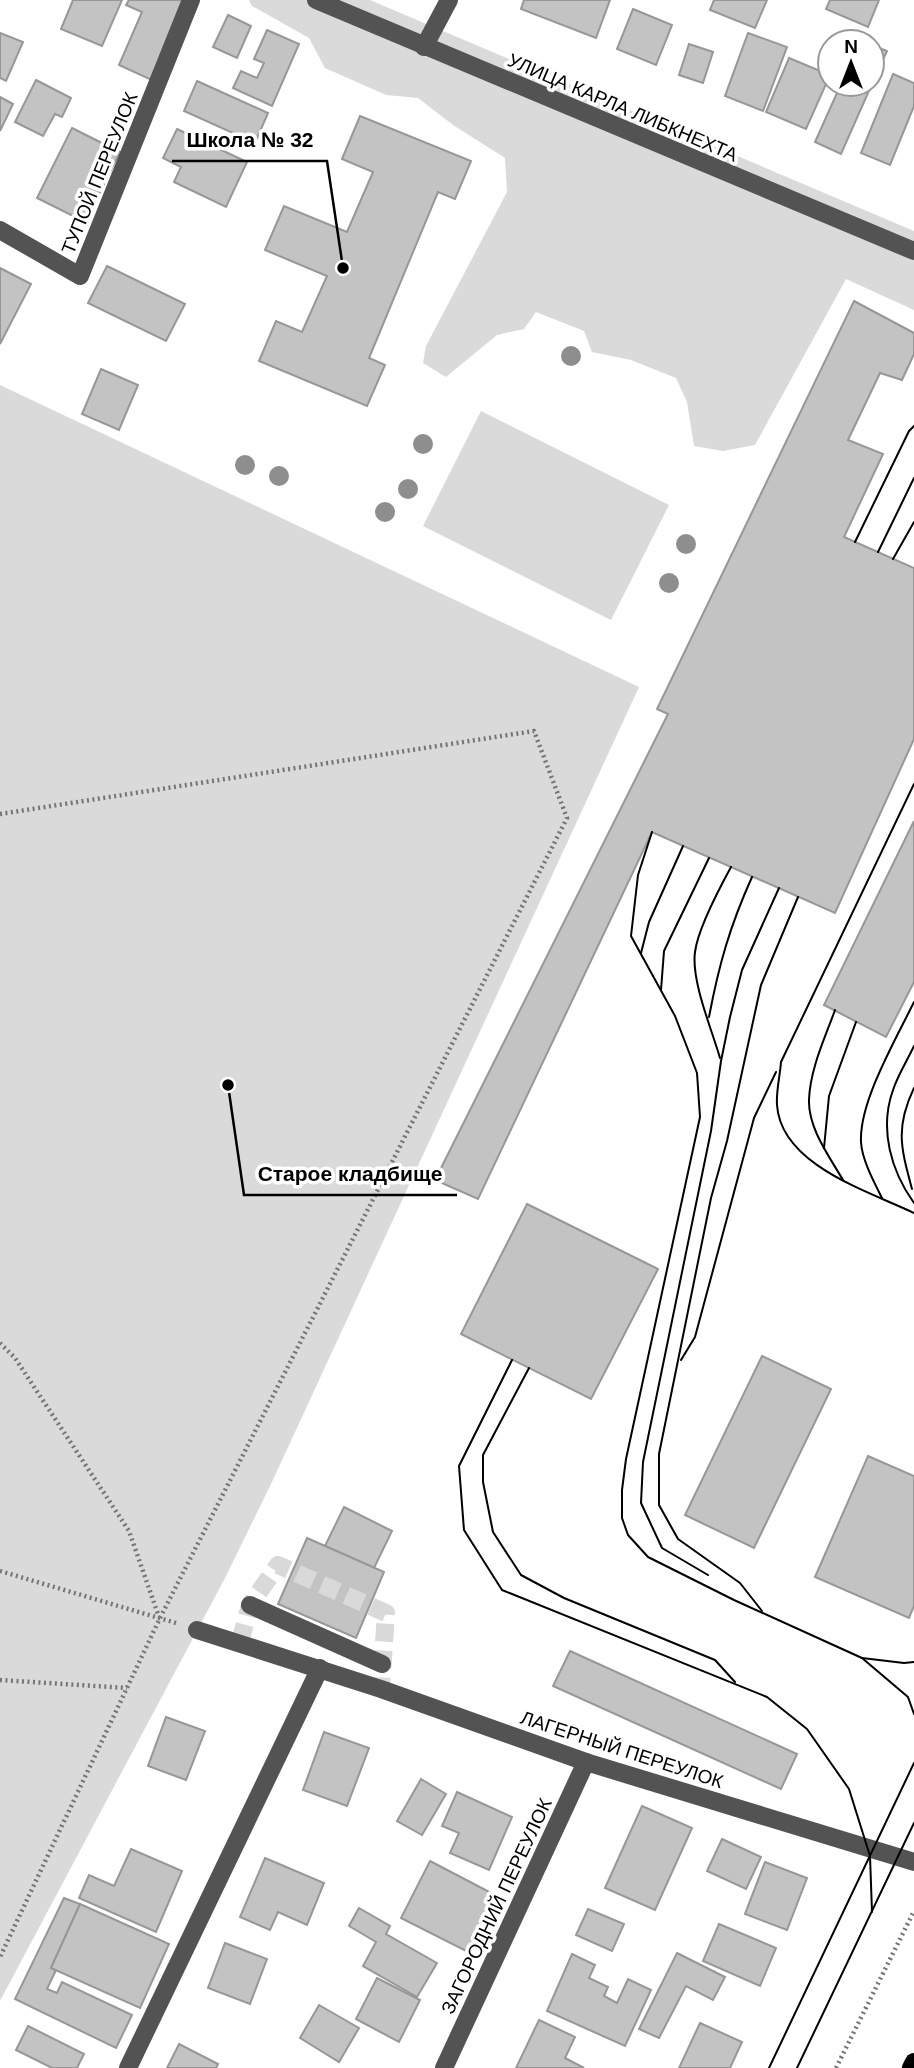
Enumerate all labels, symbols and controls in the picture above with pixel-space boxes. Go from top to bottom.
north arrow [816,28,886,98]
text: N [844,36,858,57]
street label: УЛИЦА КАРЛА ЛИБКНЕХТА [505,49,741,166]
street label: ТУПОЙ ПЕРЕУЛОК [57,89,142,257]
callout: Школа № 32 [172,119,327,161]
text: Школа № 32 [186,128,314,151]
callout: Старое кладбище [244,1153,457,1195]
text: Старое кладбище [258,1162,442,1185]
street label: ЛАГЕРНЫЙ ПЕРЕУЛОК [518,1707,726,1792]
street label: ЗАГОРОДНИЙ ПЕРЕУЛОК [437,1795,556,2017]

